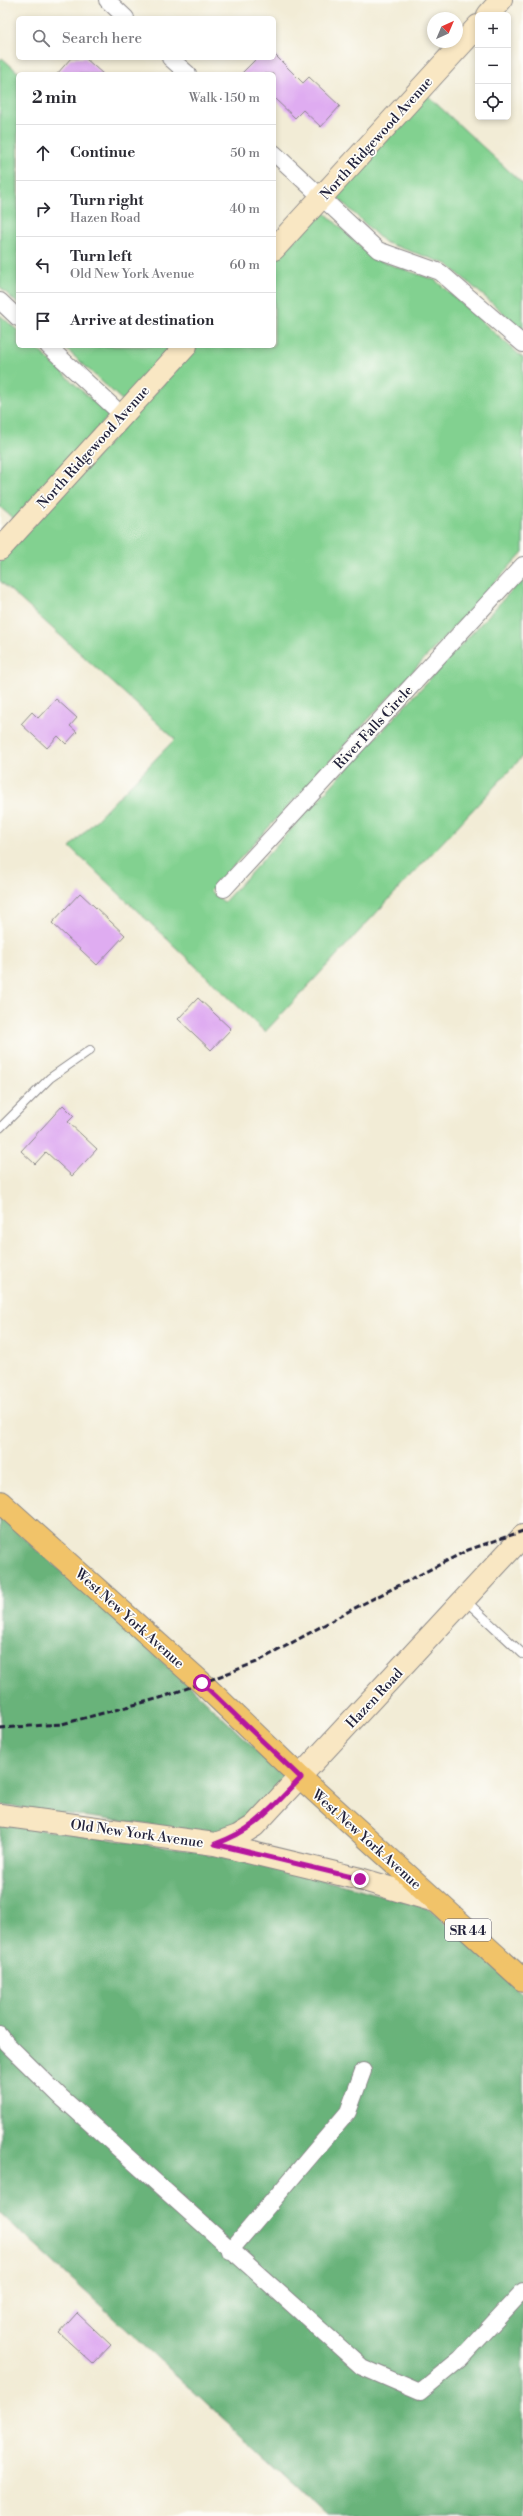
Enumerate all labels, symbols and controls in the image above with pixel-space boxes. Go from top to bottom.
north arrow [427,12,463,48]
map controls [475,12,511,120]
button: + [475,12,511,48]
search box [16,16,276,60]
icon: search [30,27,52,49]
text: Search here [62,29,142,48]
button: − [475,48,511,84]
street label: North Ridgewood Avenue [317,73,437,204]
button: locate [475,84,511,120]
text: 2 min [32,87,77,109]
text: Walk · 150 m [189,90,260,106]
icon: ahead [32,142,54,164]
text: Continue [70,143,135,162]
text: 50 m [230,145,260,161]
text: Turn right [70,191,144,210]
icon: right [32,198,54,220]
text: 40 m [230,201,260,217]
text: Hazen Road [70,210,140,226]
text: Turn left [70,247,132,266]
icon: left [32,254,54,276]
text: 60 m [229,257,260,273]
text: Old New York Avenue [70,266,194,282]
icon: arrive [32,310,54,332]
text: Arrive at destination [70,311,214,330]
street label: North Ridgewood Avenue [34,382,154,513]
street label: River Falls Circle [330,682,417,773]
street label: West New York Avenue [70,1564,188,1673]
street label: Hazen Road [342,1665,407,1733]
route start [193,1674,211,1692]
street label: West New York Avenue [307,1785,425,1894]
street label: Old New York Avenue [69,1816,204,1852]
route end [351,1870,369,1888]
road number: SR 44 [445,1919,491,1941]

